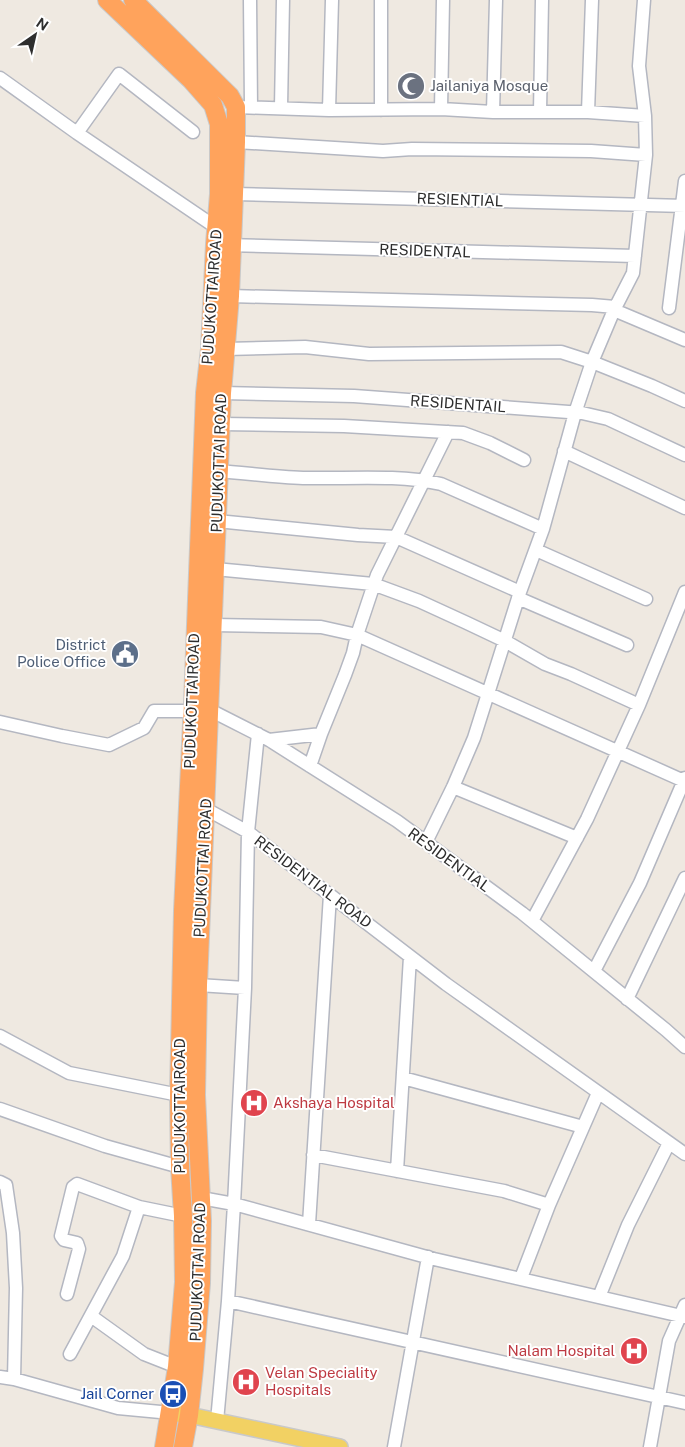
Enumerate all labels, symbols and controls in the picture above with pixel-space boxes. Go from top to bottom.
north arrow [10,10,60,60]
text: N [33,15,51,34]
mosque icon: Jailaniya Mosque [396,71,426,101]
place label: Jailaniya Mosque [430,77,548,94]
street label: RESIENTIAL [416,189,504,210]
street label: PUDUKOTTAIROAD [198,229,225,365]
street label: RESIDENTAL [379,240,471,261]
street label: RESIDENTAIL [410,392,507,415]
street label: PUDUKOTTAI ROAD [208,393,229,533]
street label: PUDUKOTTAIROAD [181,633,202,769]
place label: District Police Office [17,636,106,670]
public building icon: District Police Office [110,639,140,669]
street label: PUDUKOTTAI ROAD [190,798,215,938]
street label: RESIDENTIAL [405,824,494,895]
street label: RESIDENTIAL ROAD [251,832,375,931]
street label: PUDUKOTTAIROAD [171,1038,188,1174]
hospital icon: Akshaya Hospital [239,1088,269,1118]
place label: Akshaya Hospital [273,1094,395,1111]
street label: PUDUKOTTAI ROAD [187,1202,208,1342]
hospital icon: Nalam Hospital [619,1336,649,1366]
place label: Nalam Hospital [507,1342,615,1359]
place label: Velan Speciality Hospitals [265,1364,378,1398]
hospital icon: Velan Speciality Hospitals [231,1367,261,1397]
bus stop icon: Jail Corner [158,1379,188,1409]
place label: Jail Corner [80,1385,154,1402]

